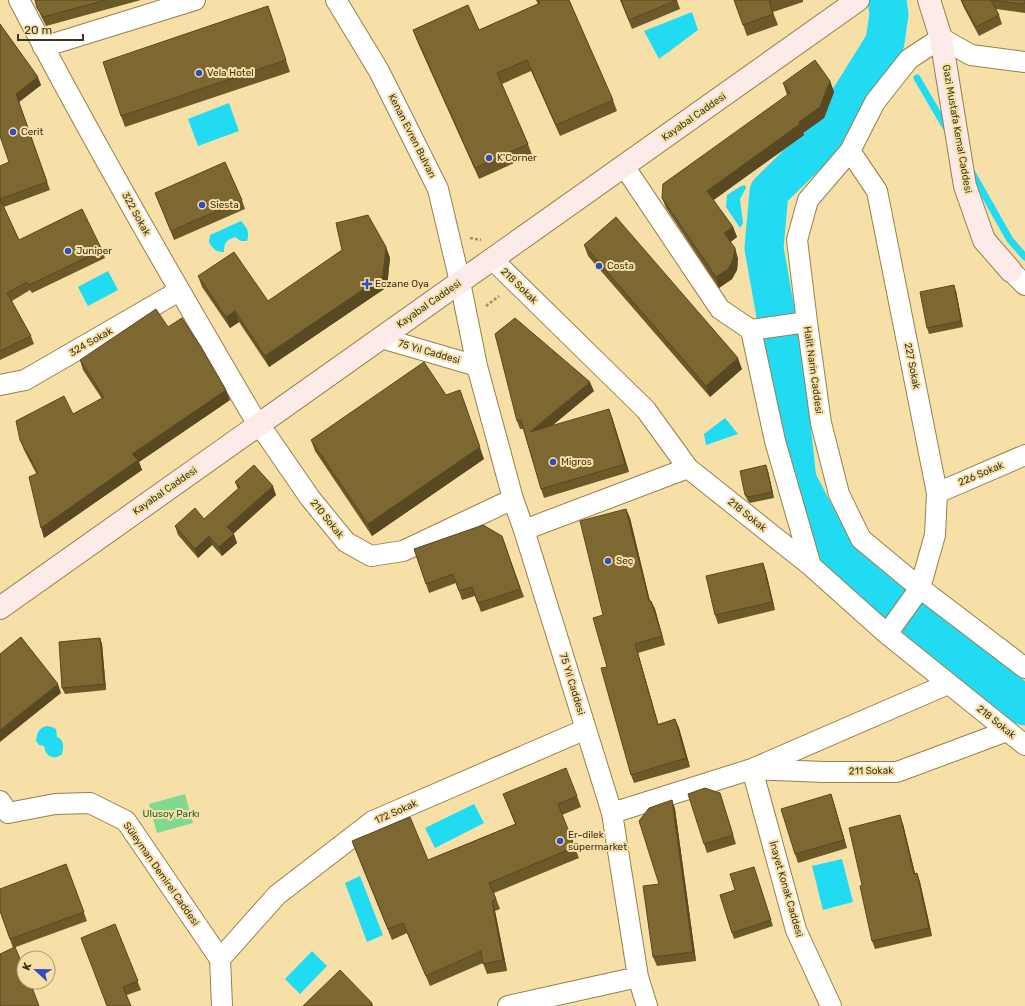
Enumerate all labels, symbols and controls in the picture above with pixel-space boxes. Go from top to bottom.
scale bar [18,16,83,42]
text: 20 m [24,23,52,37]
street label: Gazi Mustafa Kemal Caddesi [940,64,974,194]
place label: Vela Hotel [207,67,254,79]
marker: Vela Hotel [194,68,204,78]
street label: Kayabal Caddesi [660,90,728,144]
street label: Kenan Evren Bulvarı [386,92,438,180]
place label: Cerit [21,126,43,138]
marker: Cerit [8,127,18,137]
place label: K'Corner [497,152,537,164]
marker: K'Corner [484,153,494,163]
street label: 322 Sokak [119,190,153,239]
place label: Siesta [210,199,239,211]
marker: Siesta [197,200,207,210]
place label: Juniper [76,245,112,257]
marker: Juniper [63,246,73,256]
place label: Costa [607,260,634,272]
marker: Costa [594,261,604,271]
street label: 218 Sokak [498,265,541,307]
street label: Kayabal Caddesi [395,277,463,331]
place label: Eczane Oya [375,278,429,290]
marker: Eczane Oya [362,279,372,289]
street label: 324 Sokak [67,324,116,359]
street label: Halit Narin Caddesi [801,325,825,415]
street label: 75 Yıl Caddesi [397,337,461,367]
street label: 227 Sokak [902,342,923,391]
place label: Migros [561,456,592,468]
marker: Migros [548,457,558,467]
street label: 226 Sokak [957,459,1006,489]
street label: Kayabal Caddesi [131,464,199,518]
street label: 218 Sokak [725,496,770,535]
street label: 210 Sokak [308,497,347,542]
place label: Seç [616,555,634,567]
marker: Seç [603,556,613,566]
street label: 75 Yıl Caddesi [557,652,587,716]
street label: 218 Sokak [974,703,1019,742]
street label: 211 Sokak [849,765,894,777]
street label: 172 Sokak [373,797,420,827]
park label: Ulusoy Parkı [142,808,200,820]
street label: Süleyman Demirel Caddesi [121,820,201,928]
place label: Er-dilek süpermarket [568,829,627,853]
marker: Er-dilek süpermarket [555,836,565,846]
street label: İnayet Konak Caddesi [767,840,805,938]
north arrow [16,950,56,990]
text: K [20,960,35,972]

